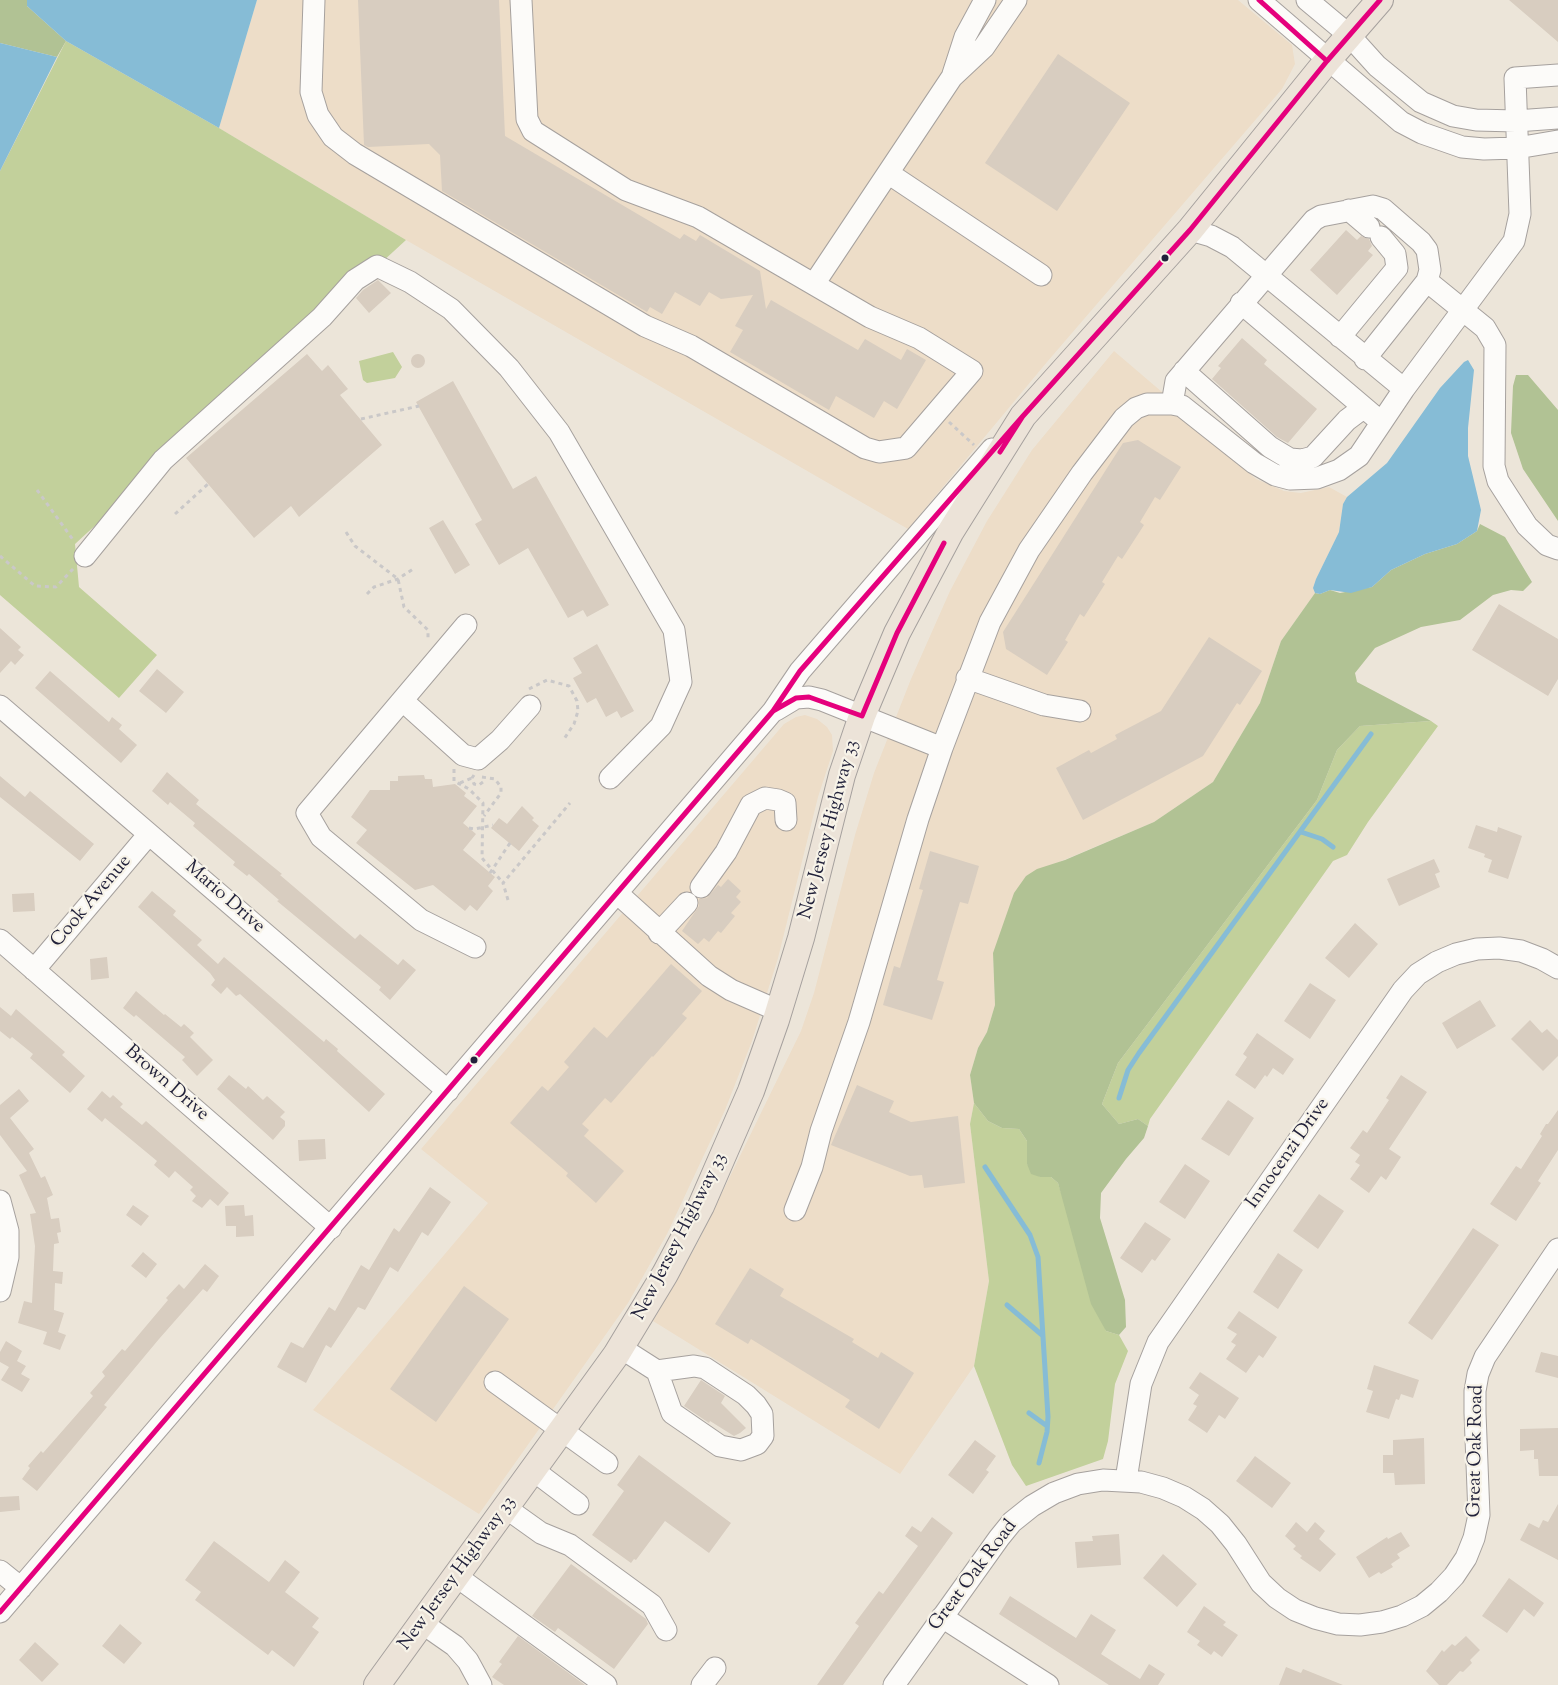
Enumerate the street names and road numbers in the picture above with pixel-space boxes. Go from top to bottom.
street label: New Jersey Highway 33 [795,738,865,922]
street label: Cook Avenue [47,851,137,953]
street label: Mario Drive [179,857,269,939]
street label: Brown Drive [119,1041,213,1127]
street label: Innocenzi Drive [1242,1094,1336,1214]
street label: New Jersey Highway 33 [629,1149,733,1325]
street label: Great Oak Road [1464,1384,1490,1518]
street label: New Jersey Highway 33 [394,1493,522,1655]
street label: Great Oak Road [925,1516,1023,1636]

